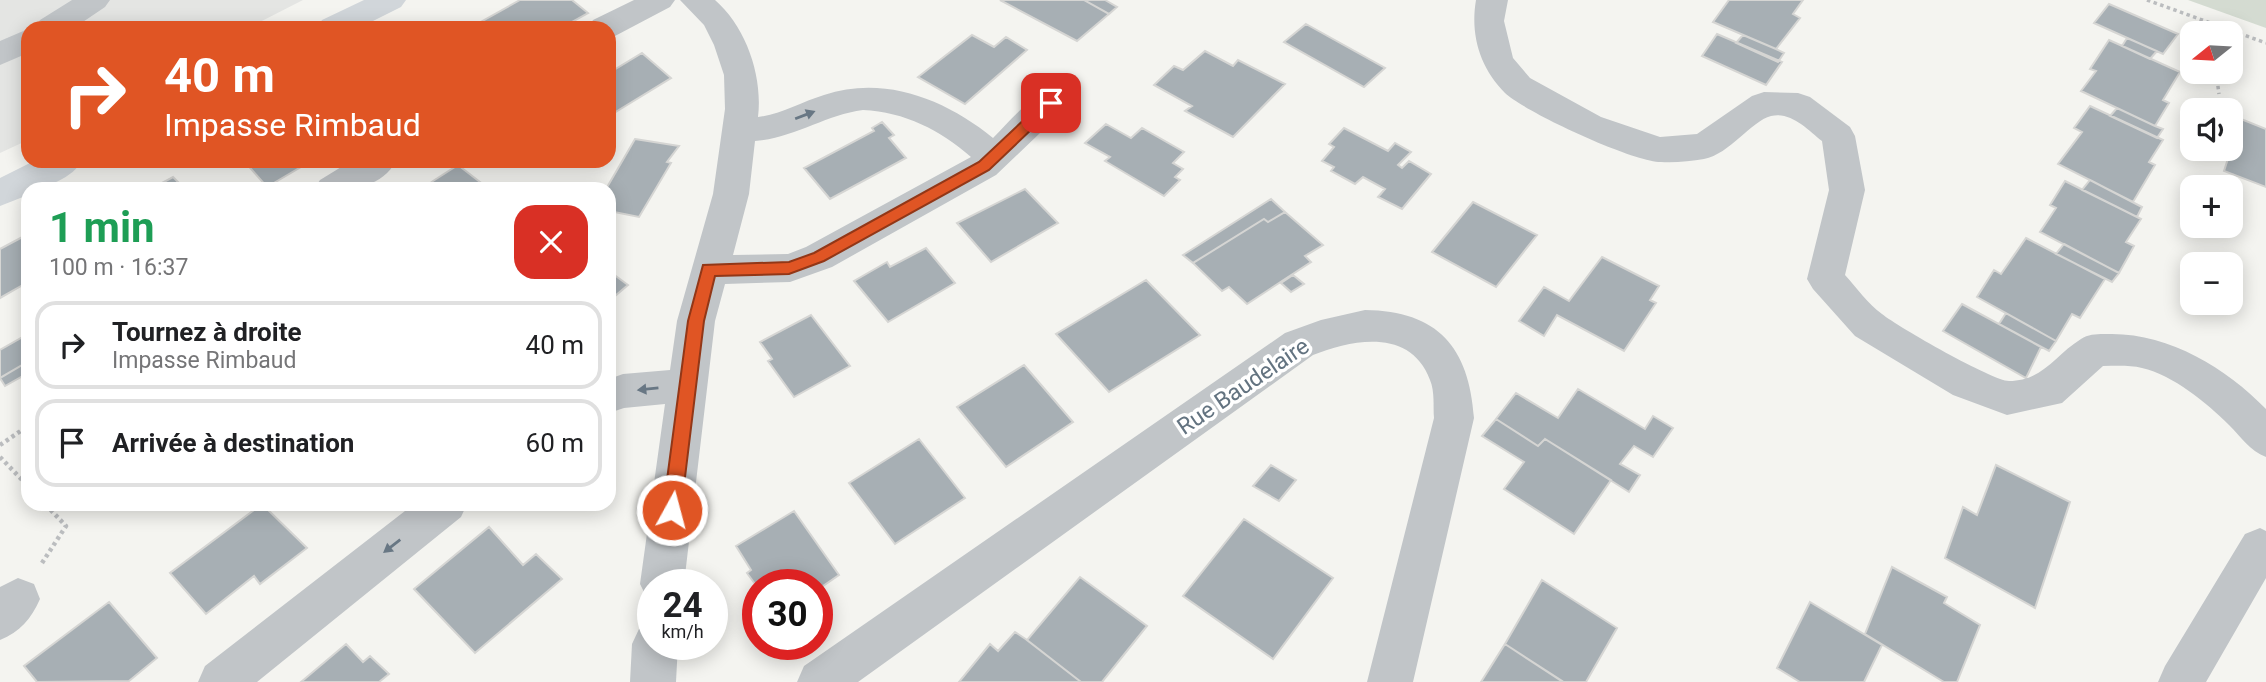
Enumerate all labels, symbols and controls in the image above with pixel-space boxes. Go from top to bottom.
north arrow [2180,21,2244,84]
map controls [2180,21,2243,315]
text: 40 m [164,47,275,104]
icon: right [49,49,140,140]
pin [1021,73,1081,133]
icon: arrive [1032,84,1070,122]
button: sound [2180,98,2243,161]
text: Impasse Rimbaud [164,106,421,144]
one-way arrow [795,110,816,121]
button: + [2180,175,2243,238]
text: 1 min [49,203,155,252]
button: close [514,205,588,279]
button: − [2180,252,2243,315]
text: 100 m · 16:37 [49,254,188,281]
text: Tournez à droite [112,317,302,347]
icon: right [53,326,91,364]
text: 40 m [526,330,584,360]
street label: Rue Baudelaire [1172,332,1314,440]
text: Impasse Rimbaud [112,347,297,374]
one-way arrow [637,383,659,394]
icon: arrive [53,424,91,462]
text: Arrivée à destination [112,428,354,458]
text: 60 m [526,428,584,458]
position arrow [635,473,709,547]
one-way arrow [384,539,402,554]
speed limit sign: 30 [742,569,833,660]
text: 24 [662,585,703,626]
text: km/h [661,621,704,642]

